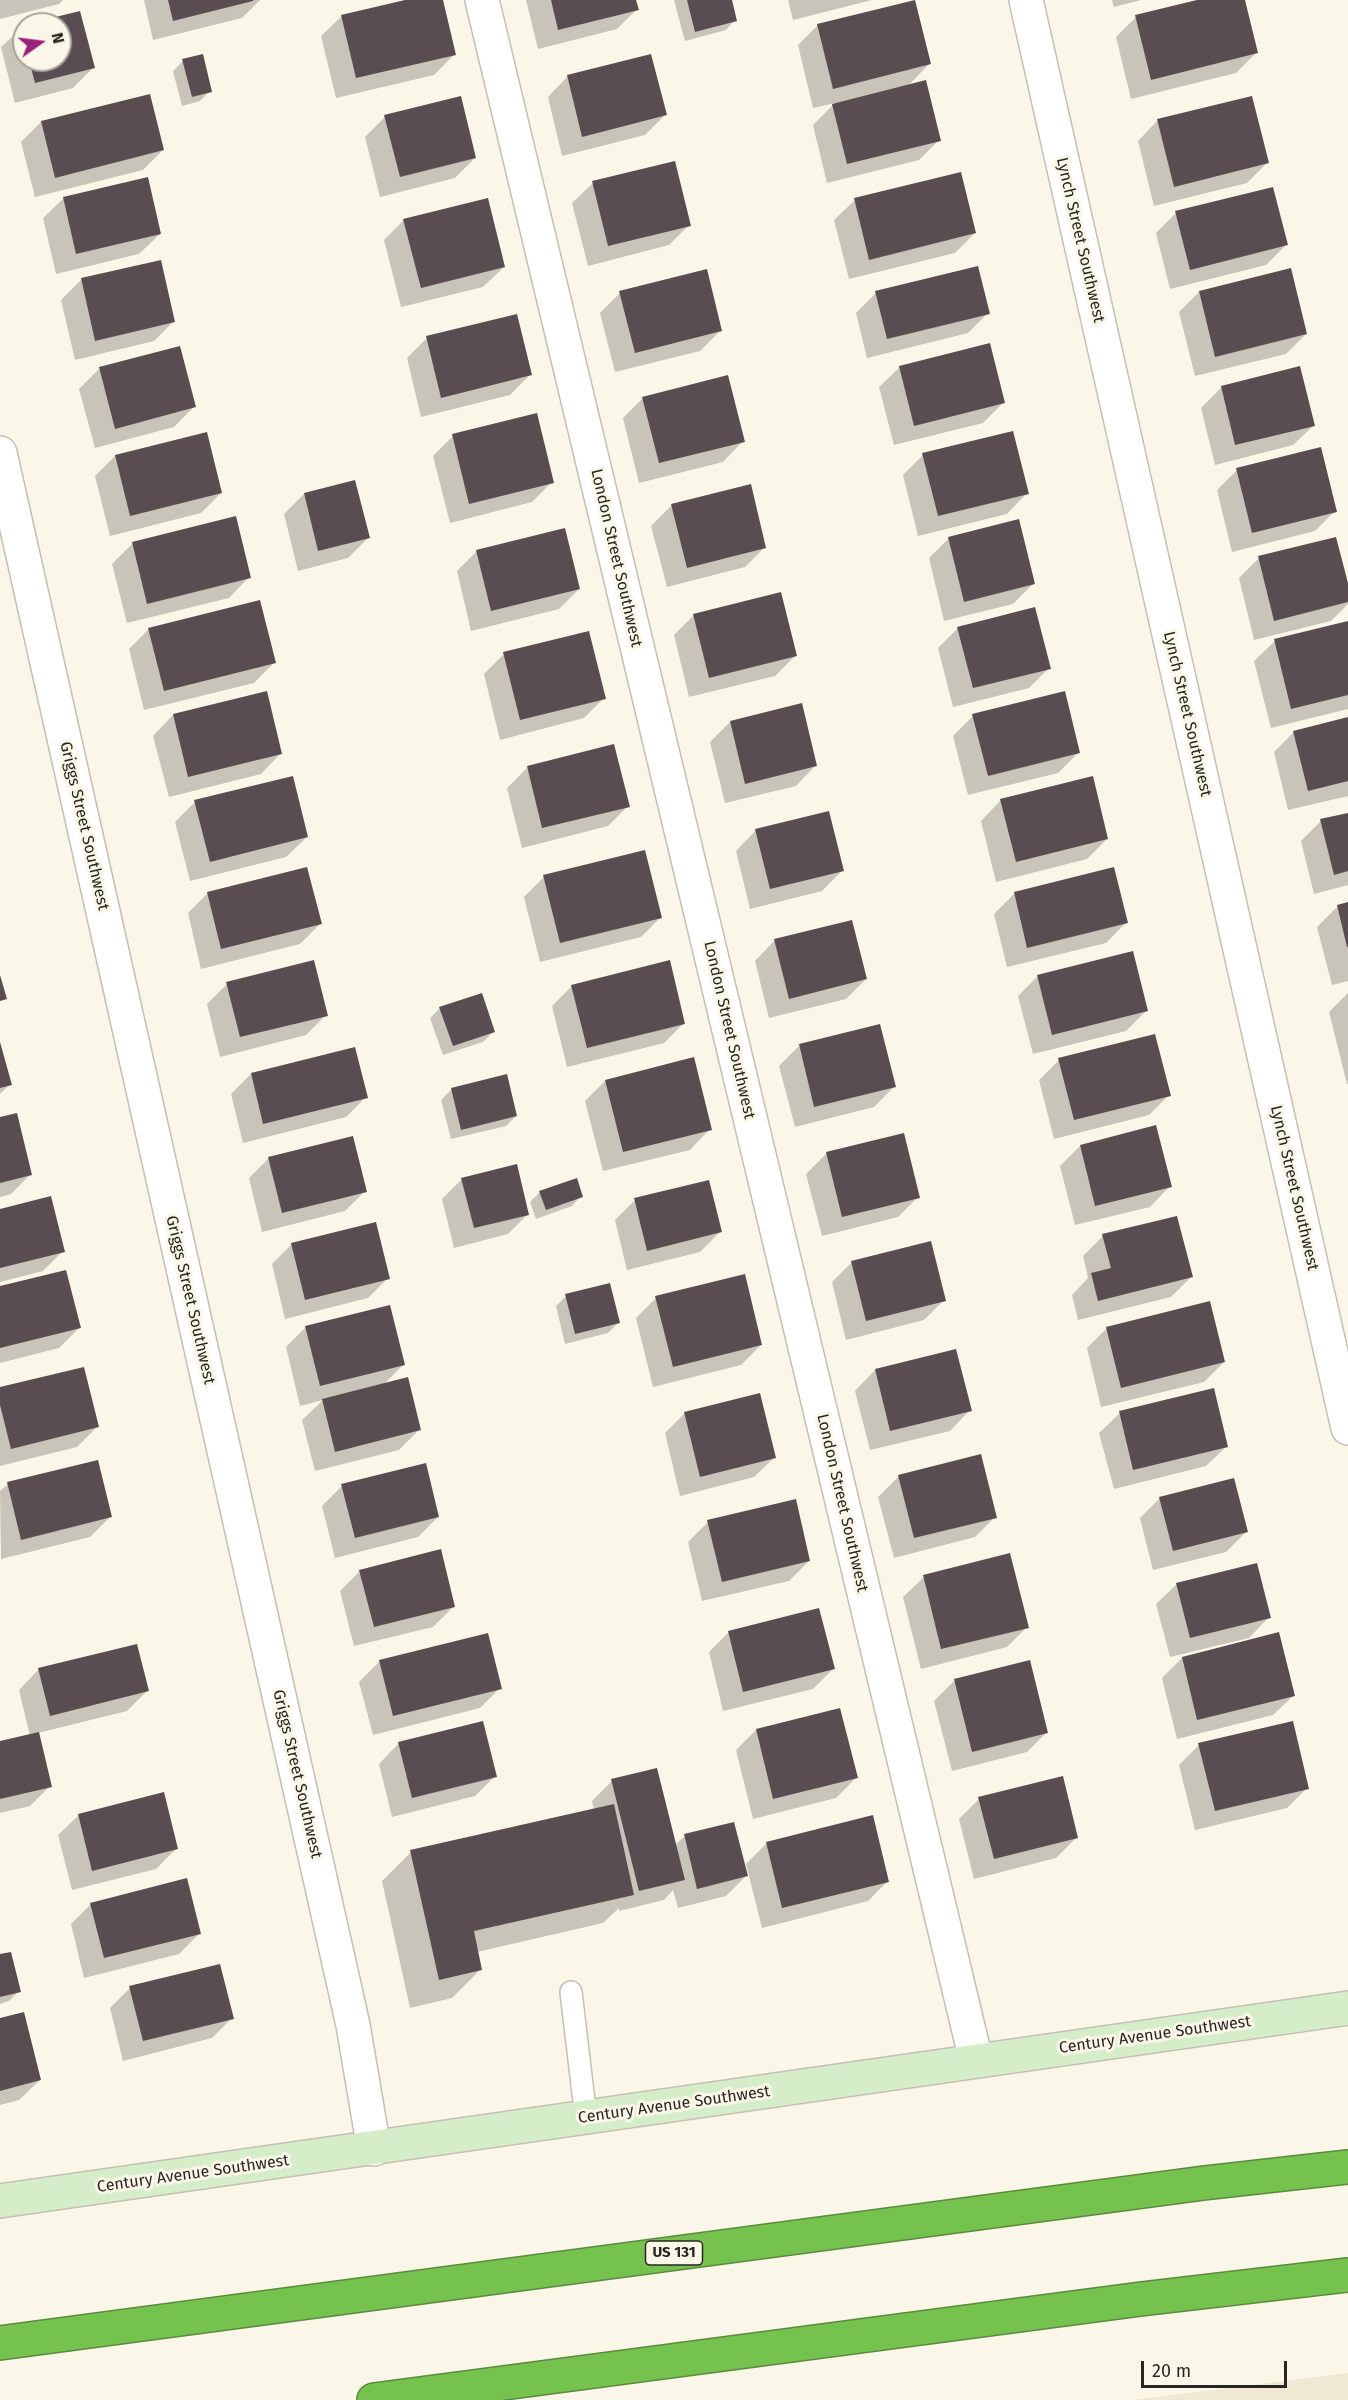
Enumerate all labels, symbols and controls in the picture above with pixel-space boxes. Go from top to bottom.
north arrow [12,12,72,72]
text: N [48,31,69,45]
street label: Lynch Street Southwest [1052,156,1108,324]
street label: London Street Southwest [586,467,646,649]
street label: Lynch Street Southwest [1159,630,1215,798]
street label: Griggs Street Southwest [55,740,113,912]
street label: London Street Southwest [699,939,759,1121]
street label: Lynch Street Southwest [1266,1104,1322,1272]
street label: Griggs Street Southwest [161,1214,219,1386]
street label: London Street Southwest [812,1412,872,1594]
street label: Griggs Street Southwest [268,1688,326,1860]
street label: Century Avenue Southwest [1058,2012,1252,2058]
street label: Century Avenue Southwest [577,2082,771,2128]
street label: Century Avenue Southwest [96,2151,290,2197]
road number: US 131 [646,2241,702,2265]
scale bar [1144,2349,1290,2387]
text: 20 m [1152,2360,1191,2382]

